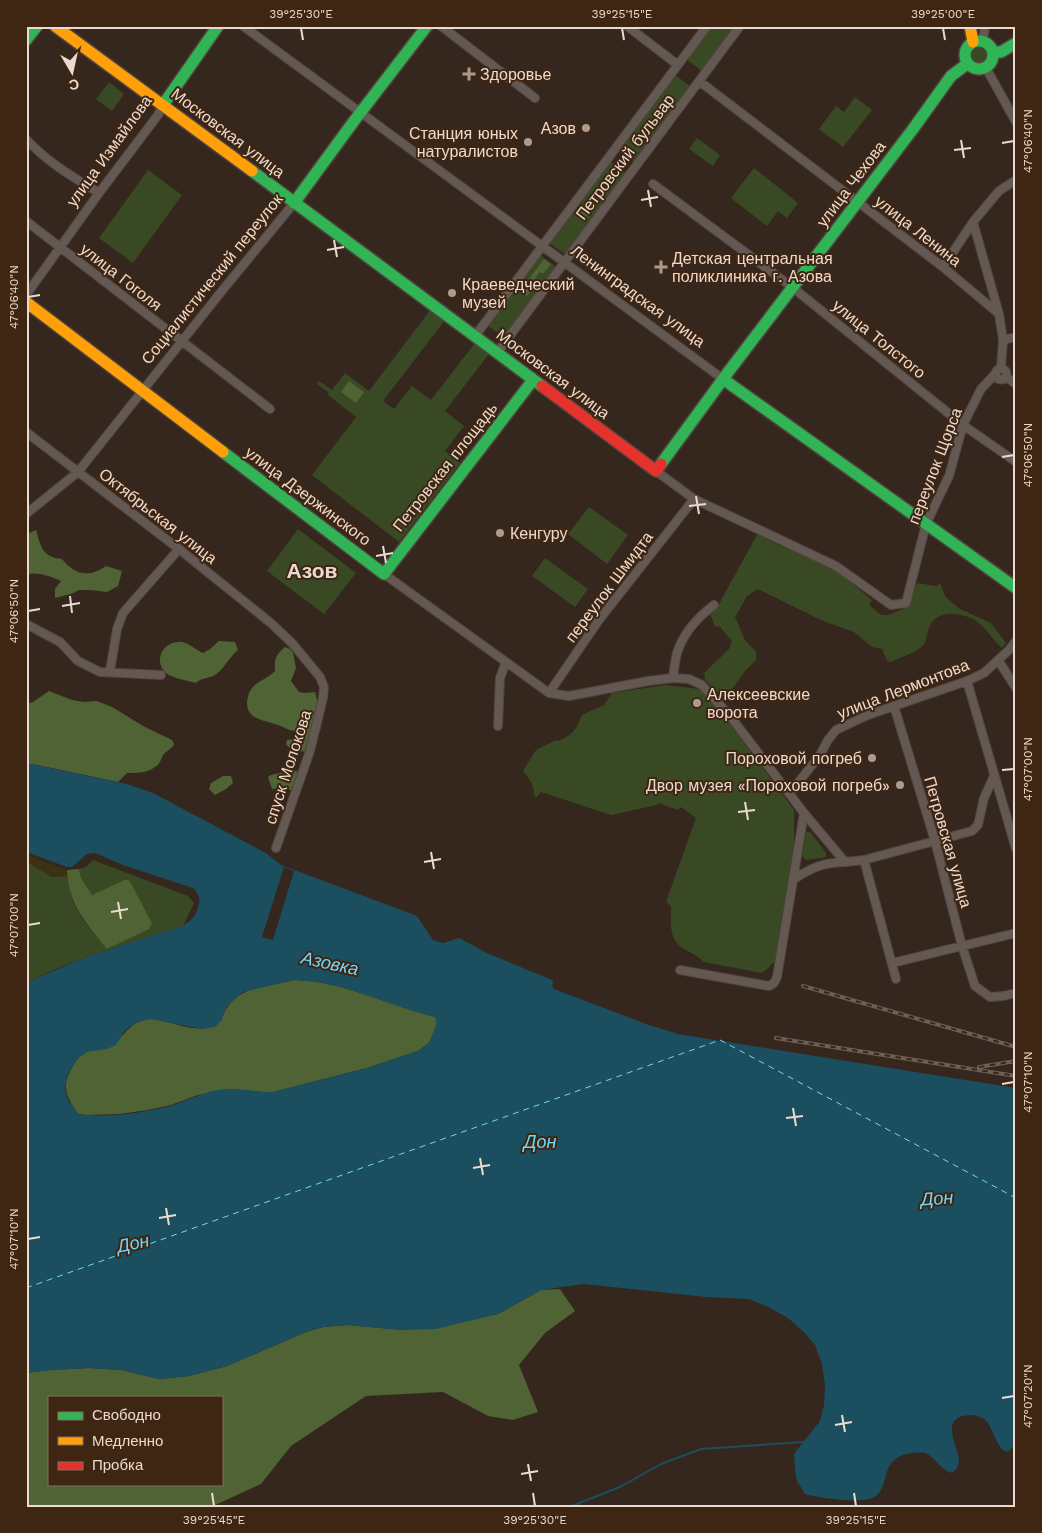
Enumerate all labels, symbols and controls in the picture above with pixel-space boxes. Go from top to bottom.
text: 39°25'30"E [269,7,333,21]
text: 39°25'15"E [592,7,653,21]
text: 39°25'00"E [911,7,975,21]
north arrow [48,48,98,98]
place label: Здоровье [480,65,552,84]
marker: Здоровье [462,67,476,81]
text: С [68,76,80,94]
street label: Московская улица [168,84,289,182]
street label: Петровский бульвар [572,91,678,223]
street label: улица Измайлова [62,92,156,210]
text: 47°06'40"N [1021,109,1035,173]
place label: Азов [541,119,576,138]
marker: Азов [580,122,592,134]
place label: Станция юных натуралистов [409,124,518,161]
marker: Станция юных натуралистов [522,136,534,148]
street label: улица Чехова [813,137,890,231]
street label: Социалистический переулок [137,189,287,368]
street label: улица Ленина [871,191,965,271]
street label: улица Гоголя [77,239,165,315]
street label: Ленинградская улица [567,241,709,351]
place label: Детская центральная поликлиника г. Азова [672,249,833,286]
marker: Детская центральная поликлиника г. Азова [654,260,668,274]
text: 47°06'40"N [7,265,21,329]
place label: Краеведческий музей [462,275,574,312]
marker: Краеведческий музей [446,287,458,299]
street label: улица Толстого [829,296,929,382]
street label: Московская улица [493,325,614,423]
street label: Петровская площадь [389,399,501,535]
street label: переулок Щорса [904,405,966,527]
text: 47°06'50"N [1021,423,1035,487]
street label: улица Дзержинского [241,442,375,550]
street label: Октябрьская улица [95,464,221,568]
place label: Кенгуру [510,524,567,543]
marker: Кенгуру [494,527,506,539]
street label: переулок Шмидта [561,528,657,646]
district label: Азов [287,558,337,583]
text: 47°06'50"N [7,579,21,643]
street label: улица Лермонтова [834,655,972,723]
place label: Алексеевские ворота [707,685,810,722]
marker: Алексеевские ворота [691,697,703,709]
street label: спуск Молокова [261,708,315,826]
text: 47°07'00"N [1021,737,1035,801]
place label: Пороховой погреб [725,749,862,768]
marker: Пороховой погреб [866,752,878,764]
street label: Петровская улица [920,774,976,910]
place label: Двор музея «Пороховой погреб» [646,776,890,795]
marker: Двор музея «Пороховой погреб» [894,779,906,791]
text: 47°07'00"N [7,893,21,957]
water label: Азовка [298,946,361,979]
text: 47°07'10"N [1021,1051,1035,1113]
water label: Дон [522,1131,556,1152]
water label: Дон [918,1186,954,1210]
text: 47°07'10"N [7,1208,21,1270]
water label: Дон [113,1229,151,1257]
text: 47°07'20"N [1021,1364,1035,1428]
legend [48,1396,222,1486]
text: Свободно [92,1406,161,1424]
text: Медленно [92,1432,163,1450]
text: Пробка [92,1456,144,1474]
text: 39°25'45"E [183,1513,246,1527]
text: 39°25'30"E [503,1513,567,1527]
text: 39°25'15"E [826,1513,887,1527]

